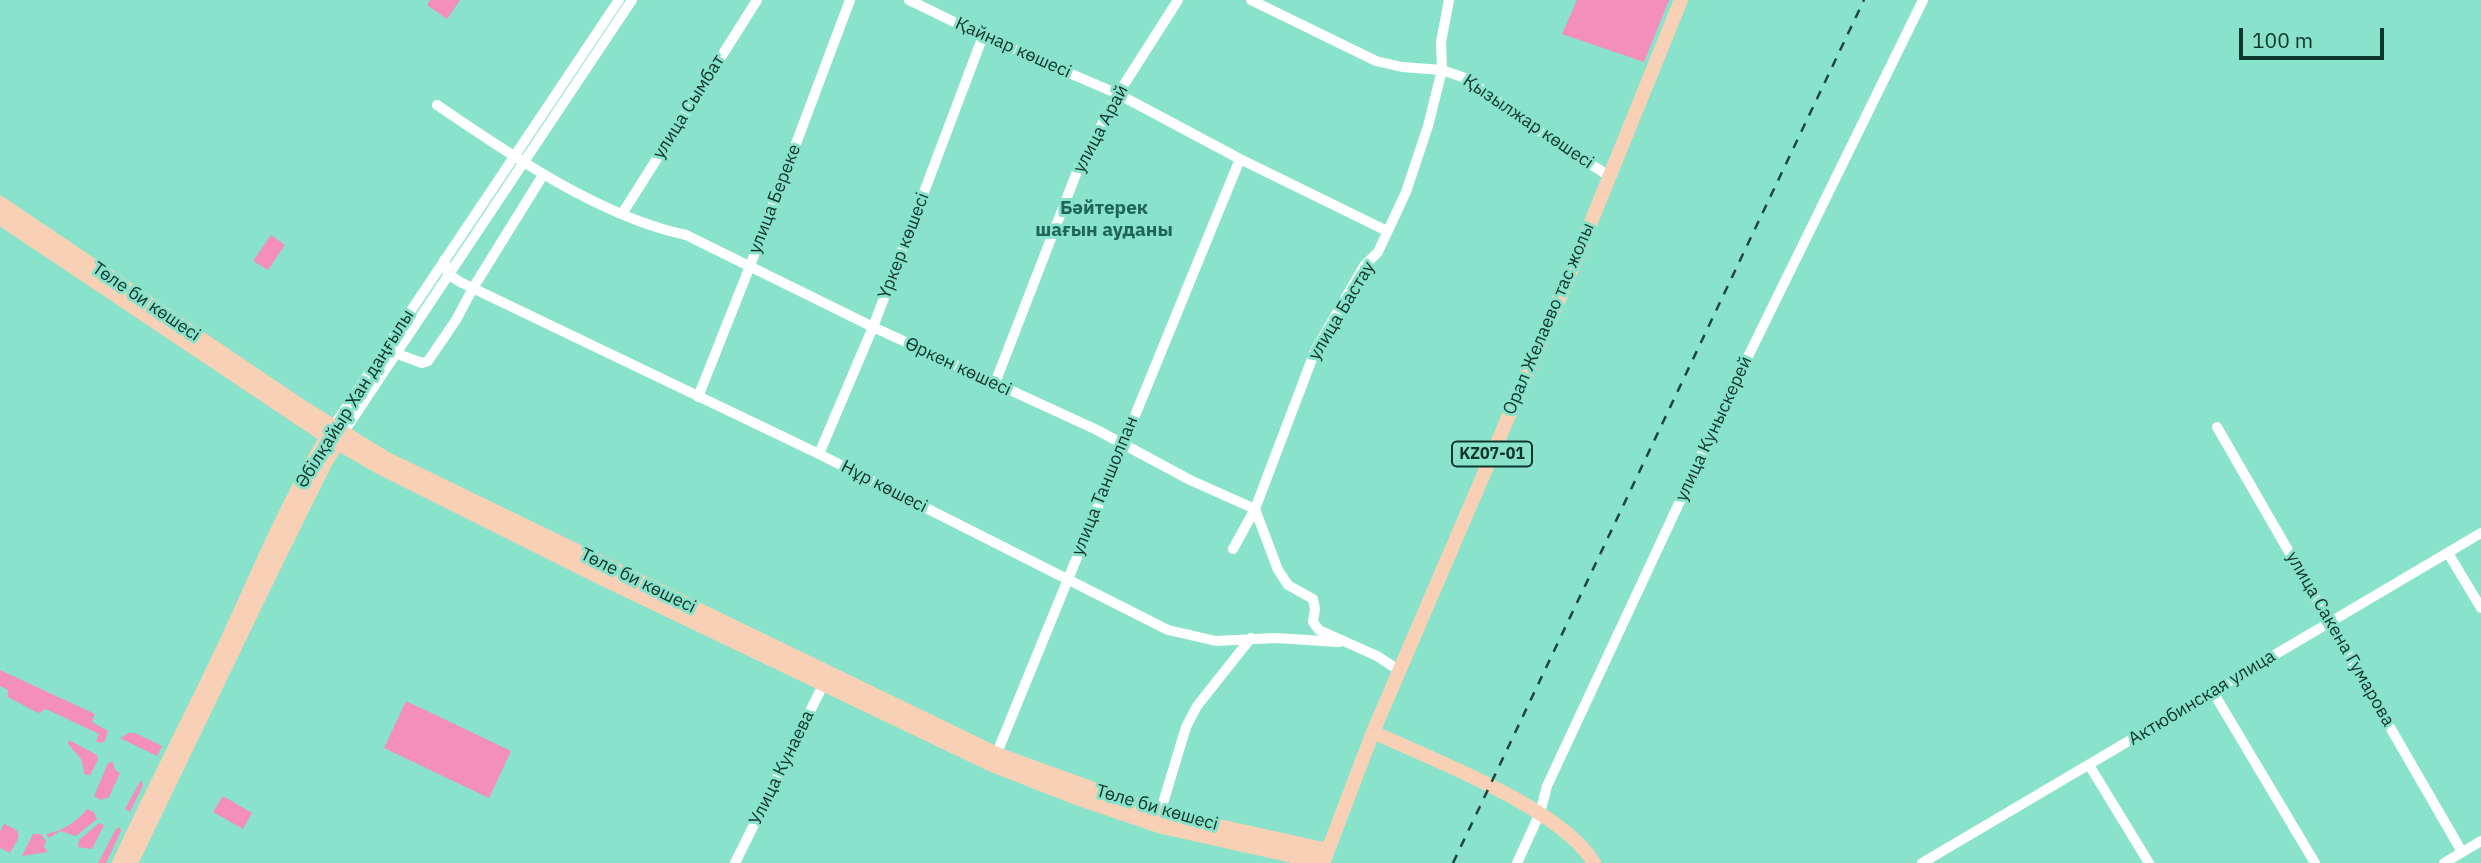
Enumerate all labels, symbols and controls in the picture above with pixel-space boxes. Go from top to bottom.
street label: Қайнар көшесі [952,13,1074,83]
scale bar [2243,14,2388,58]
text: 100 m [2252,26,2313,54]
street label: улица Сымбат [648,51,730,163]
street label: Қызылжар көшесі [1459,70,1597,174]
street label: улица Арай [1069,81,1133,177]
street label: улица Береке [744,141,806,257]
street label: Үркер көшесі [874,190,934,302]
district label: Бәйтерек шағын ауданы [1035,198,1173,242]
street label: Орал Желаево тас жолы [1499,220,1599,418]
street label: Төле би көшесі [88,258,204,346]
street label: улица Бастау [1304,258,1380,364]
street label: Әбілқайыр Хан даңғылы [291,306,419,492]
street label: Өркен көшесі [901,333,1015,401]
street label: улица Куныскерей [1671,353,1757,505]
street label: улица Таншолпан [1067,413,1143,559]
road number: KZ07-01 [1452,442,1532,467]
street label: Нұр көшесі [837,456,931,518]
street label: Төле би көшесі [577,544,699,618]
street label: улица Сакена Гумарова [2281,548,2399,730]
street label: Актюбинская улица [2125,646,2279,750]
street label: Улица Кунаева [745,707,819,829]
street label: Төле би көшесі [1094,780,1220,836]

